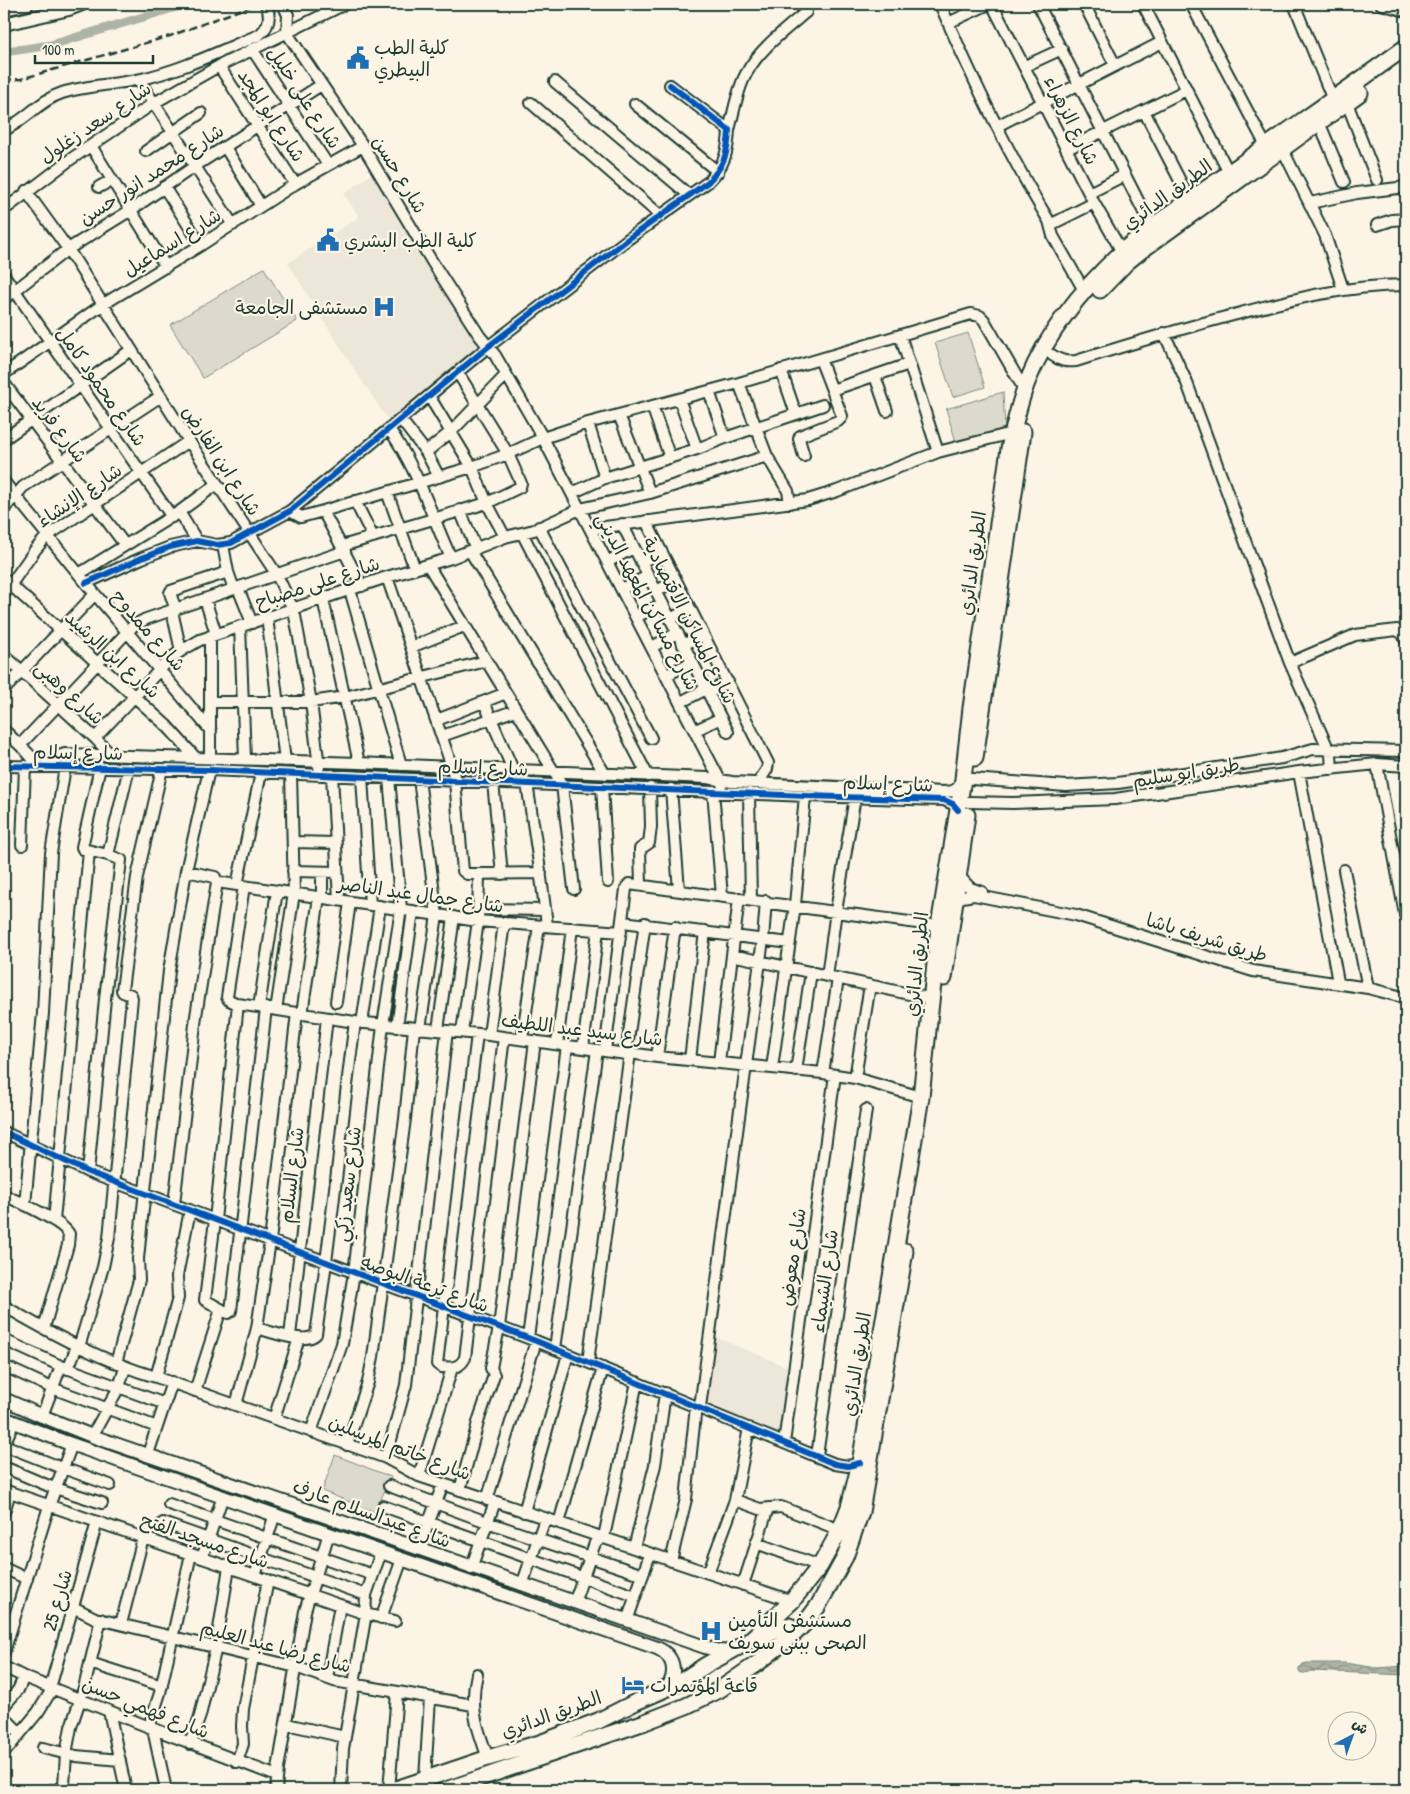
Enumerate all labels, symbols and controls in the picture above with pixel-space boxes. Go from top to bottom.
scale bar [35,32,152,64]
place label: كلية الطب البيطري [374,34,449,84]
text: 100 m [42,39,75,60]
street label: شارع على خليل [261,41,348,154]
public building icon: كلية الطب البيطري [345,45,371,71]
street label: شارع ابو المجد [231,63,312,167]
street label: شارع الزهراء [1038,71,1106,170]
street label: شارع سعد زغلول [34,75,157,170]
street label: شارع محمد انور حسن [73,117,229,232]
street label: شارع حسن [366,130,433,218]
street label: الطريق الدائري [1117,153,1218,237]
street label: شارع اسماعيل [118,202,227,283]
public building icon: كلية الطب البشري [315,227,341,253]
place label: كلية الطب البشري [344,227,477,255]
place label: مستشفى الجامعة [235,294,368,320]
hospital icon: مستشفى الجامعة [371,294,397,320]
street label: شارع محمود كامل [50,321,153,452]
street label: شارع فريد [25,390,94,468]
street label: شارع ابن الفارض [176,400,267,521]
street label: شارع الإنشاء [31,457,127,534]
street label: شارع مساكن المعهد الديني [587,508,706,696]
street label: الطريق الدائري [952,509,994,617]
street label: شارع المساكن الاقتصادية [636,532,743,708]
street label: شارع على مصباح [251,550,383,615]
street label: شارع ممدوح [105,583,192,677]
street label: شارع ابن الرشيد [59,604,166,705]
street label: شارع وهبى [29,654,110,731]
street label: شارع إسلام [33,738,123,768]
street label: طريق ابو سليم [1131,751,1242,795]
street label: شارع إسلام [437,752,529,784]
street label: شارع إسلام [842,768,934,800]
street label: شارع جمال عبد الناصر [334,869,505,919]
street label: طريق شريف باشا [1143,906,1271,968]
street label: الطريق الدائري [898,910,936,1018]
street label: شارع سيد عبد اللطيف [500,1006,664,1053]
street label: شارع سعيد زكي [327,1125,371,1244]
street label: شارع السلام [272,1126,312,1225]
street label: شارع معوض [772,1206,813,1308]
street label: شارع الشيماء [804,1228,845,1334]
street label: شارع ترعة البوصه [357,1248,493,1319]
street label: الطريق الدائري [835,1310,879,1418]
street label: شارع خاتم المرسلين [324,1408,475,1488]
street label: شارع عبدالسلام عارف [289,1472,455,1556]
street label: شارع مسجد الفتح [137,1506,273,1575]
street label: شارع 25 [36,1566,79,1634]
place label: مستشفى التأمين الصحى ببنى سويف [728,1607,867,1655]
street label: شارع رضا عبد العليم [197,1613,354,1681]
hospital icon: مستشفى التأمين الصحى ببنى سويف [698,1618,724,1644]
street label: شارع فهمي حسن [77,1670,213,1748]
hotel icon: قاعة المؤتمرات [620,1672,646,1698]
place label: قاعة المؤتمرات [650,1672,758,1698]
street label: الطريق الدائري [497,1684,606,1746]
north arrow [1328,1712,1378,1762]
text: ش [1349,1714,1373,1738]

